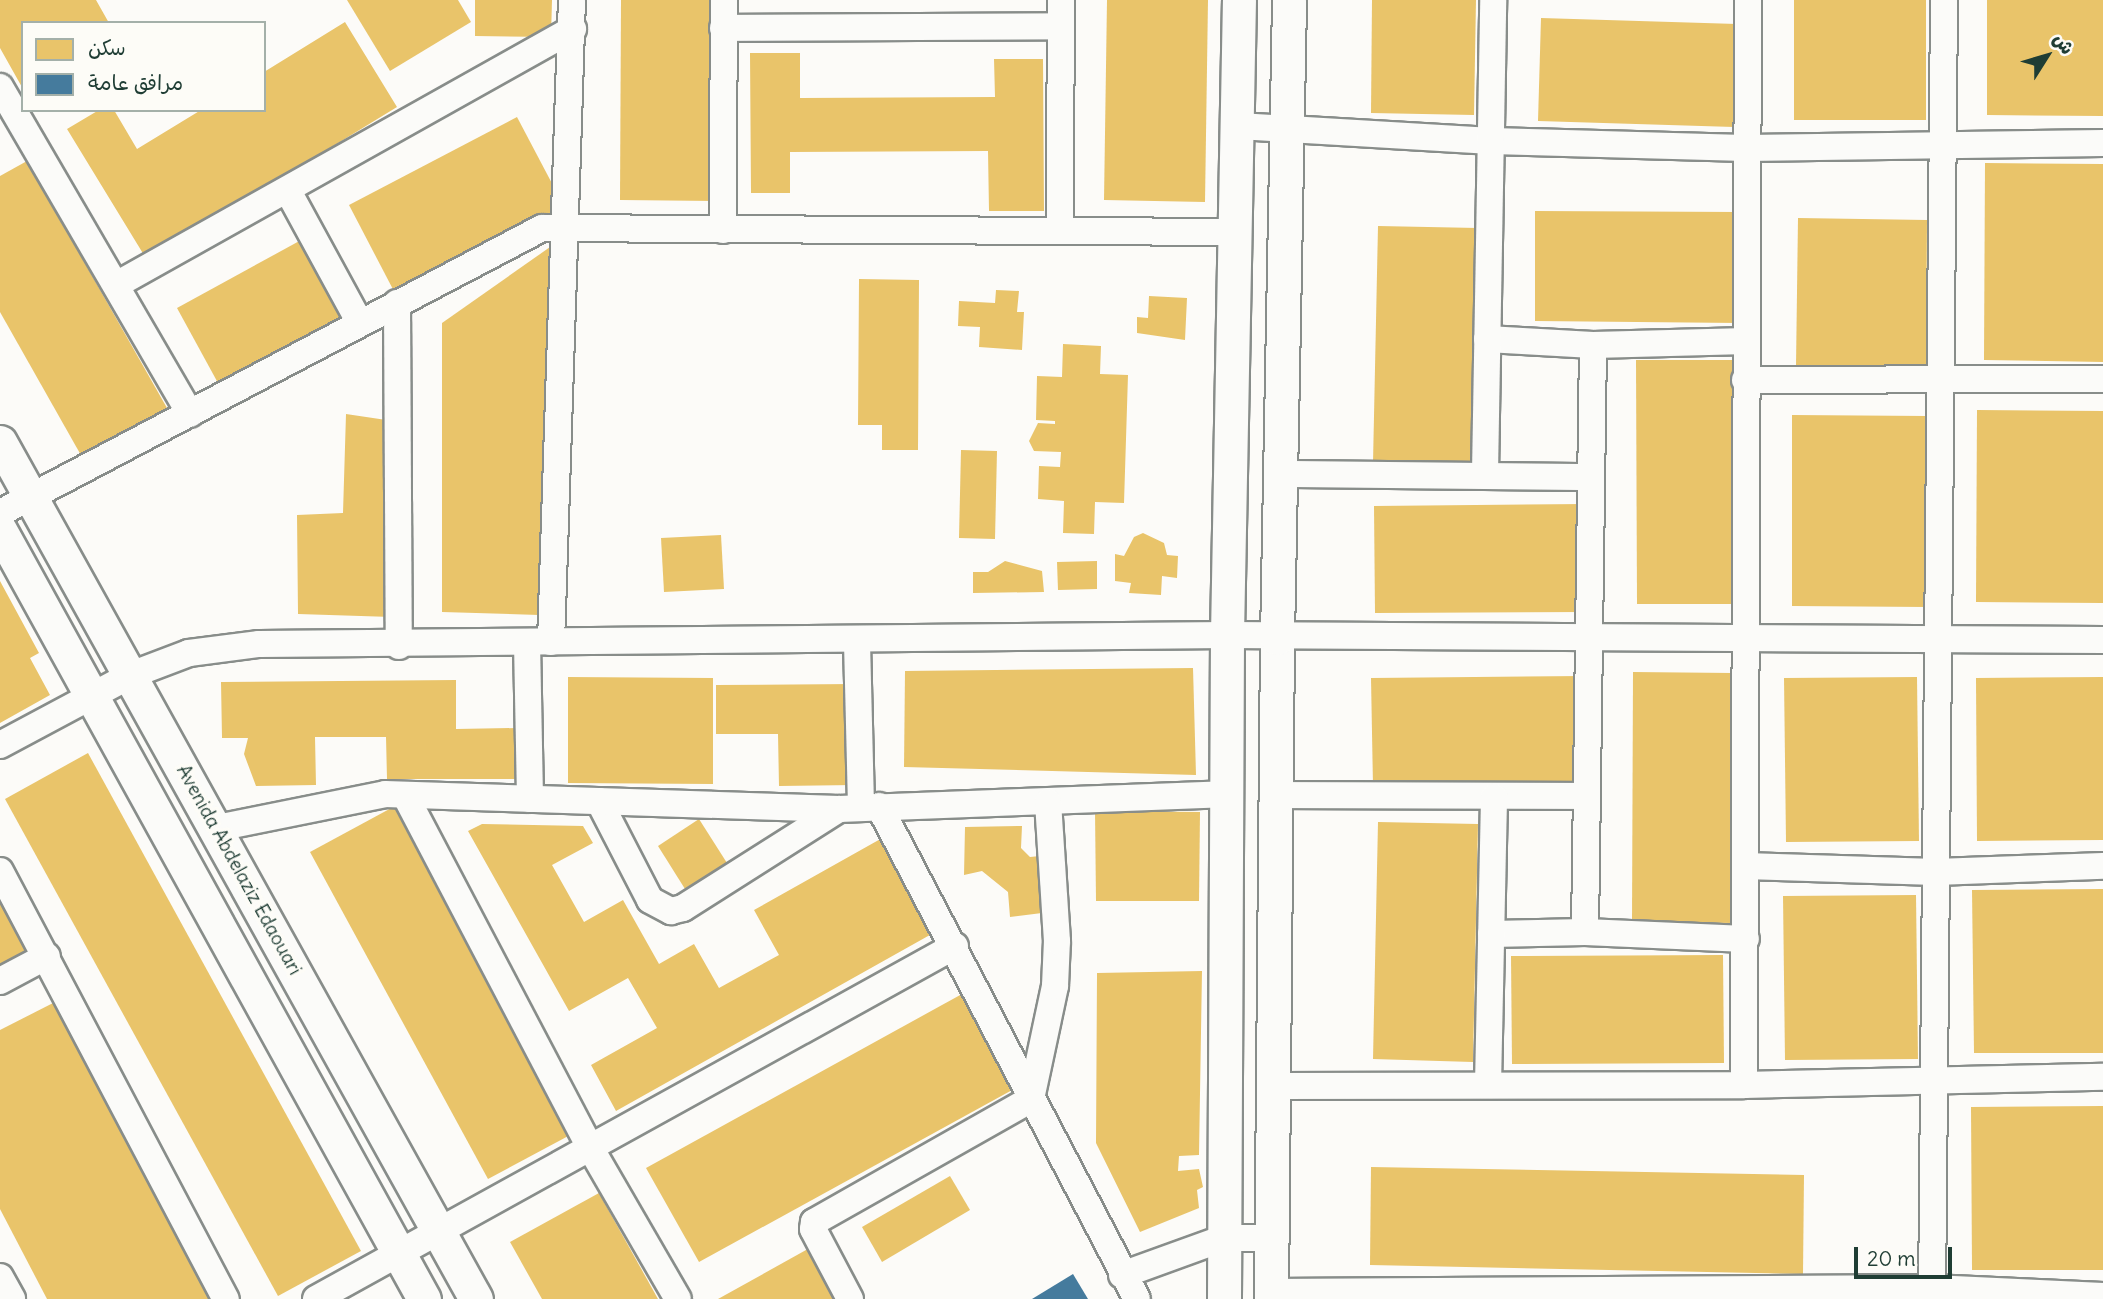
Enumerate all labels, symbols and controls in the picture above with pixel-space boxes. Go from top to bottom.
legend [21,21,266,112]
north arrow [2012,21,2082,91]
text: ش [2048,28,2080,59]
text: سكن [88,34,126,61]
text: مرافق عامة [88,69,183,96]
street label: Avenida Abdelaziz Edaouari [172,761,306,979]
scale bar [1858,1232,1956,1276]
text: 20 m [1867,1245,1916,1272]

